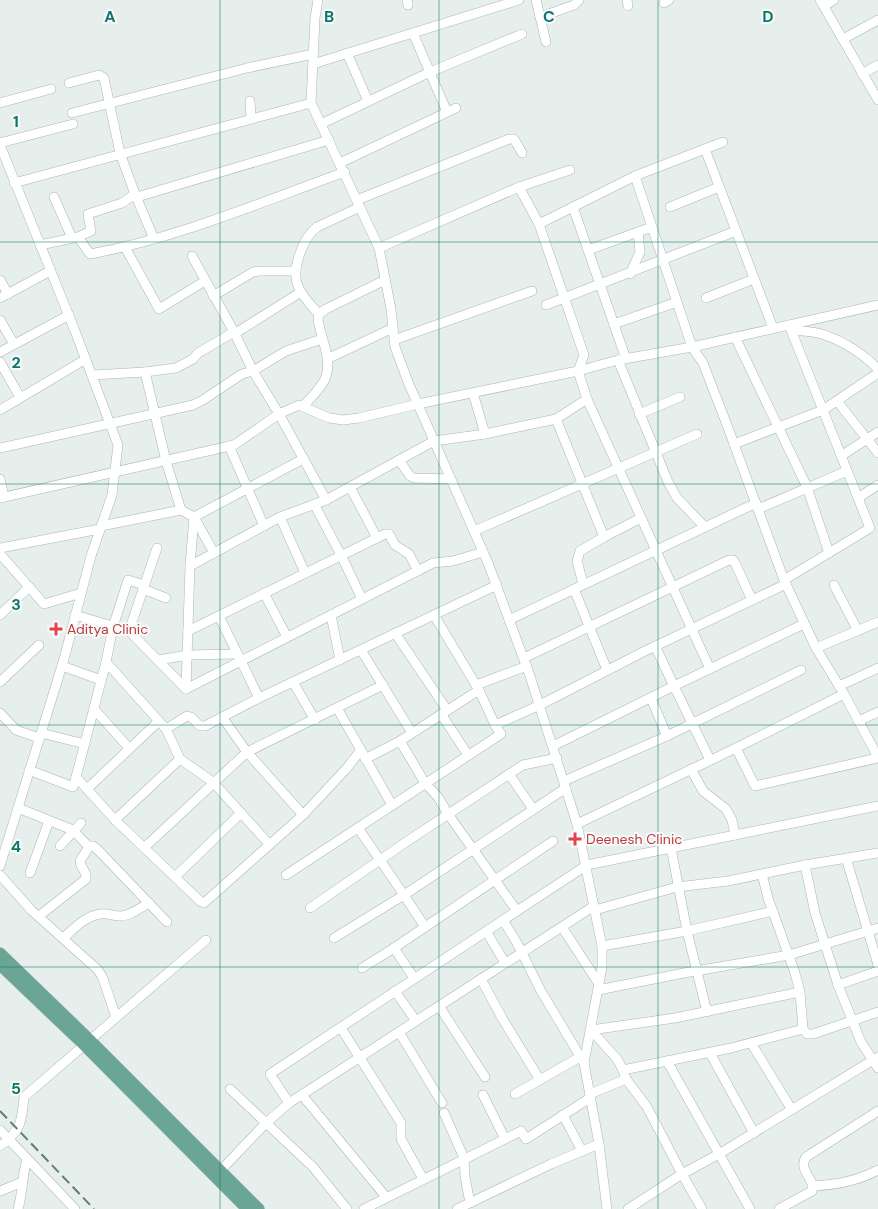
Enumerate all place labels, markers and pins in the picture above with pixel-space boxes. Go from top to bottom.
place label: Aditya Clinic [67,620,148,638]
marker: Aditya Clinic [49,622,63,636]
place label: Deenesh Clinic [586,830,682,848]
marker: Deenesh Clinic [568,832,582,846]

